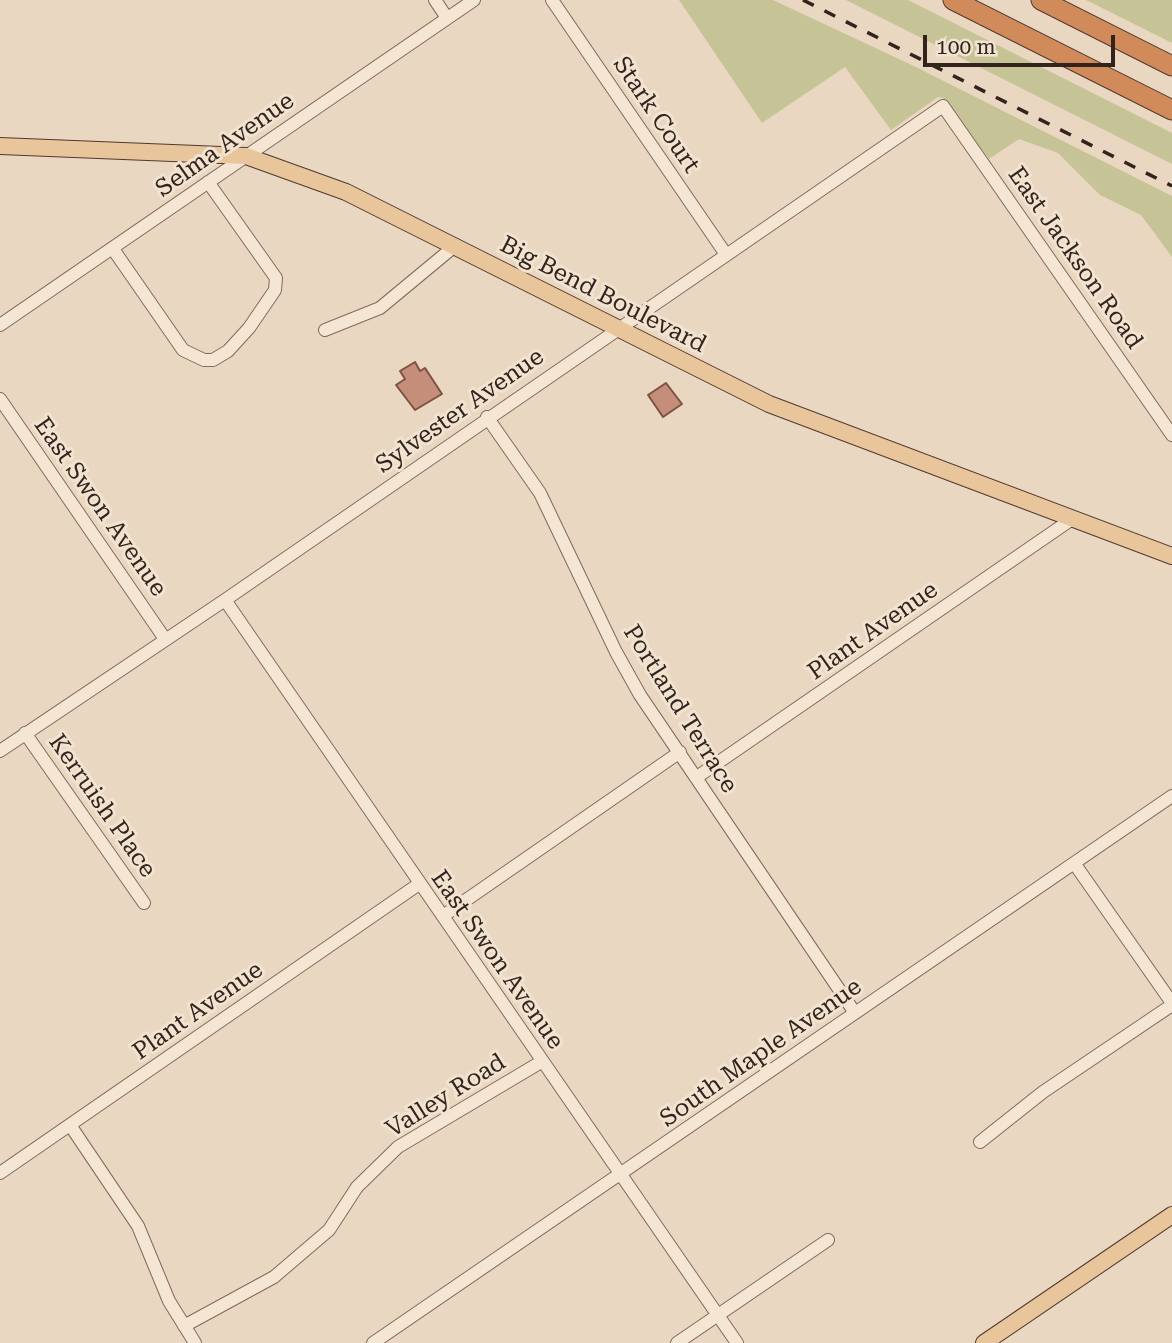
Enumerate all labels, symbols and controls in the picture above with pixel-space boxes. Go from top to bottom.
scale bar [927,21,1120,65]
text: 100 m [936,35,996,59]
street label: Stark Court [607,51,705,179]
street label: Selma Avenue [150,87,300,203]
street label: East Jackson Road [1001,161,1149,355]
street label: Big Bend Boulevard [495,231,711,359]
street label: Sylvester Avenue [371,342,549,480]
street label: East Swon Avenue [28,412,172,602]
street label: Plant Avenue [802,576,944,686]
street label: Portland Terrace [617,620,743,798]
street label: Kerruish Place [42,729,162,883]
street label: East Swon Avenue [425,865,569,1055]
street label: Plant Avenue [127,956,269,1066]
street label: South Maple Avenue [655,972,867,1134]
street label: Valley Road [381,1048,511,1144]

